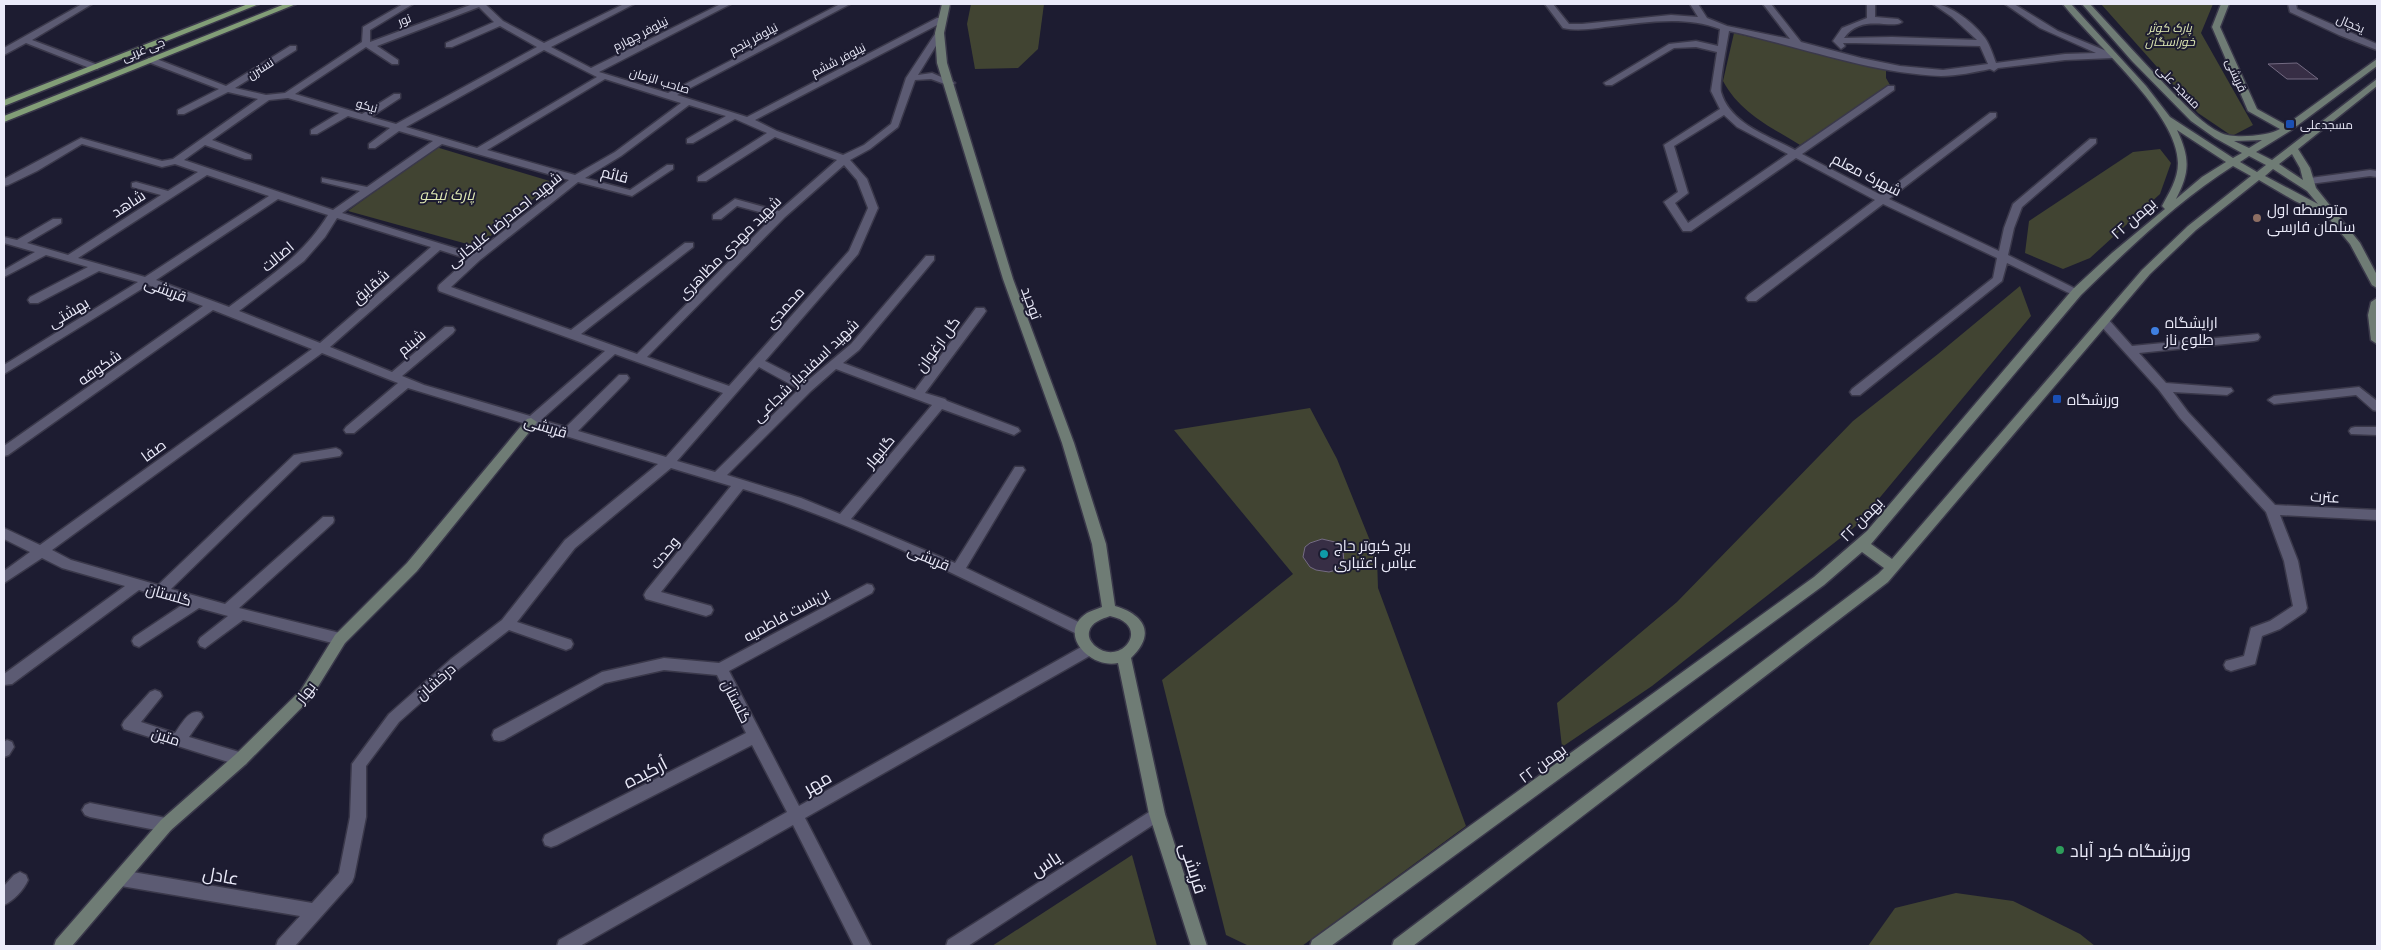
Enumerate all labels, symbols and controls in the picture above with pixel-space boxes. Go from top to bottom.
street label: نور [394,9,413,29]
street label: یخچال [2334,10,2368,38]
street label: نیلوفر چهارم [610,12,671,56]
street label: نیلوفر پنجم [726,18,781,59]
park label: پارک کوثر خوراسگان [2145,19,2196,49]
street label: جی غربی [119,33,167,65]
street label: نیلوفر ششم [808,38,869,81]
street label: نسترن [244,54,276,82]
street label: قریشی [2223,56,2251,94]
street label: مسجد علی [2154,61,2204,111]
street label: صاحب الزمان [628,63,692,97]
street label: نیکو [354,94,380,116]
place label: مسجدعلی [2300,116,2353,132]
marker: مسجدعلی [2284,118,2296,130]
street label: شهرک معلم [1828,148,1905,201]
street label: قائم [599,161,631,188]
street label: شهید احمدرضا علیخانی [443,167,566,272]
park label: پارک نیکو [420,184,475,205]
street label: شاهد [107,185,149,221]
street label: شهید مهدی مظاهری [673,191,786,304]
street label: ۲۲ بهمن [2106,193,2161,244]
place label: متوسطه اول سلمان فارسی [2267,199,2355,237]
marker: متوسطه اول سلمان فارسی [2251,212,2263,224]
street label: اصالت [256,236,298,276]
street label: شقایق [347,264,394,309]
street label: قریشی [142,272,190,307]
street label: محمدی [760,282,809,333]
street label: توحید [1017,284,1047,322]
street label: بهشتی [44,292,93,333]
street label: گل ارغوان [910,312,965,376]
place label: ارایشگاه طلوع ناز [2164,312,2218,351]
street label: شهید اسفندیار شجاعی [747,314,863,427]
street label: شبنم [393,324,430,360]
marker: ارایشگاه طلوع ناز [2149,325,2161,337]
street label: شکوفه [73,345,125,389]
place label: ورزشگاه [2067,389,2119,409]
marker: ورزشگاه [2051,393,2063,405]
street label: قریشی [522,410,570,443]
street label: گلبهار [859,430,899,473]
street label: صفا [136,434,170,466]
street label: عترت [2310,485,2340,507]
street label: ۲۲ بهمن [1835,493,1888,546]
street label: وحدت [645,532,683,572]
place label: برج کبوتر حاج عباس اعتباری [1334,535,1417,573]
street label: قریشی [905,539,953,576]
marker: برج کبوتر حاج عباس اعتباری [1318,548,1330,560]
street label: گلستان [144,578,194,611]
street label: بن‌بست فاطمیه [739,582,833,647]
street label: درخشان [411,658,460,705]
street label: گلستان [717,676,756,727]
street label: بهار [290,677,321,708]
street label: متین [149,722,183,751]
street label: ۲۲ بهمن [1514,739,1570,788]
street label: اُرکیده [619,751,671,793]
street label: مهر [798,764,835,800]
place label: ورزشگاه کرد آباد [2070,838,2191,862]
street label: قریشی [1174,839,1214,897]
street label: یاس [1025,844,1065,882]
marker: ورزشگاه کرد آباد [2054,844,2066,856]
street label: عادل [201,860,241,890]

